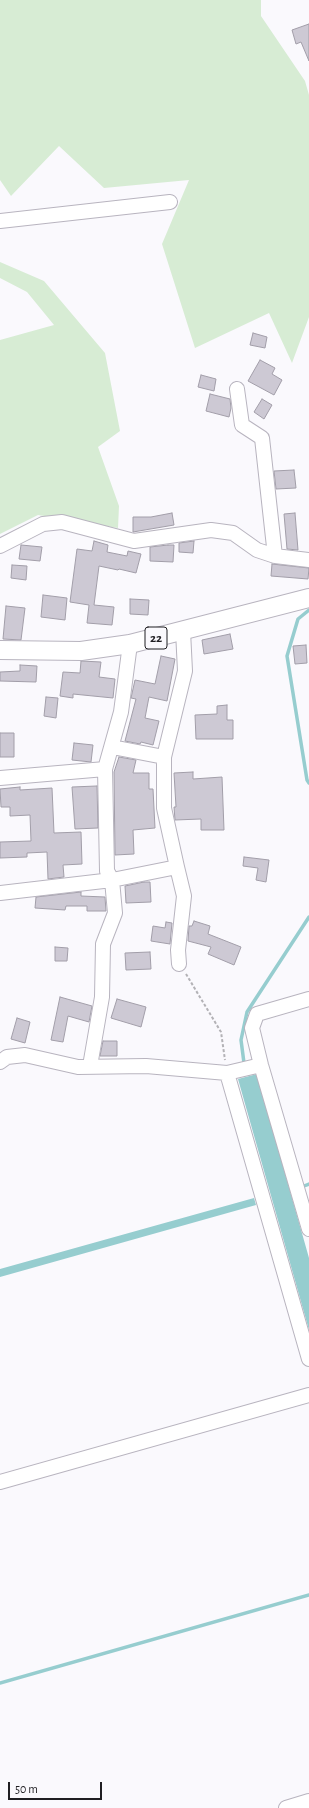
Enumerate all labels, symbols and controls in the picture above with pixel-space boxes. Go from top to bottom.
road number: 22 [145,627,167,649]
scale bar [10,1774,104,1800]
text: 50 m [15,1783,38,1795]

